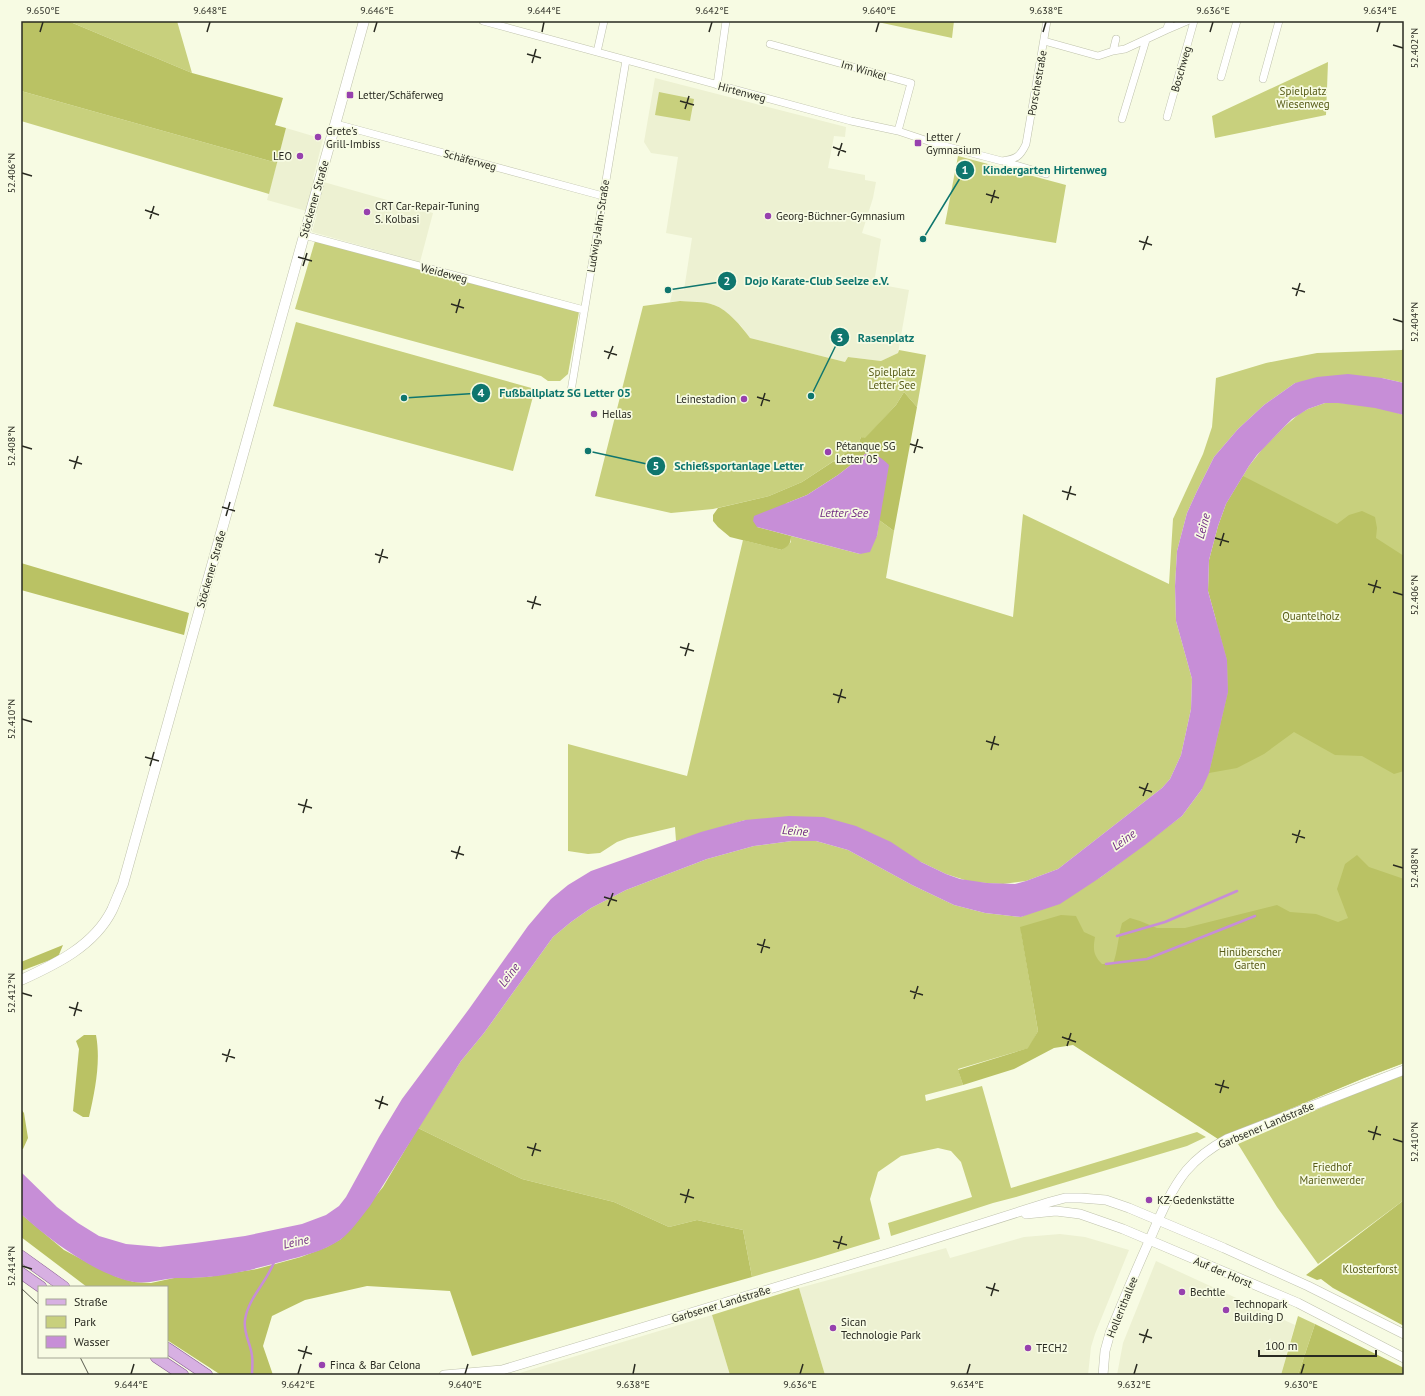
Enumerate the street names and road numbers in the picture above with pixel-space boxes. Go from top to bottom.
street label: Boschweg [1168,44,1194,94]
street label: Porschestraße [1024,49,1050,117]
street label: Im Winkel [840,57,889,83]
street label: Hirtenweg [717,79,768,105]
street label: Schäferweg [442,146,498,174]
street label: Stöckener Straße [296,158,332,239]
street label: Ludwig-Jahn-Straße [584,178,612,273]
street label: Weideweg [419,260,469,286]
street label: Stöckener Straße [193,528,229,609]
street label: Garbsener Landstraße [1216,1098,1316,1152]
street label: Auf der Horst [1192,1253,1255,1291]
street label: Hollerithallee [1103,1274,1141,1340]
street label: Garbsener Landstraße [670,1282,773,1326]

